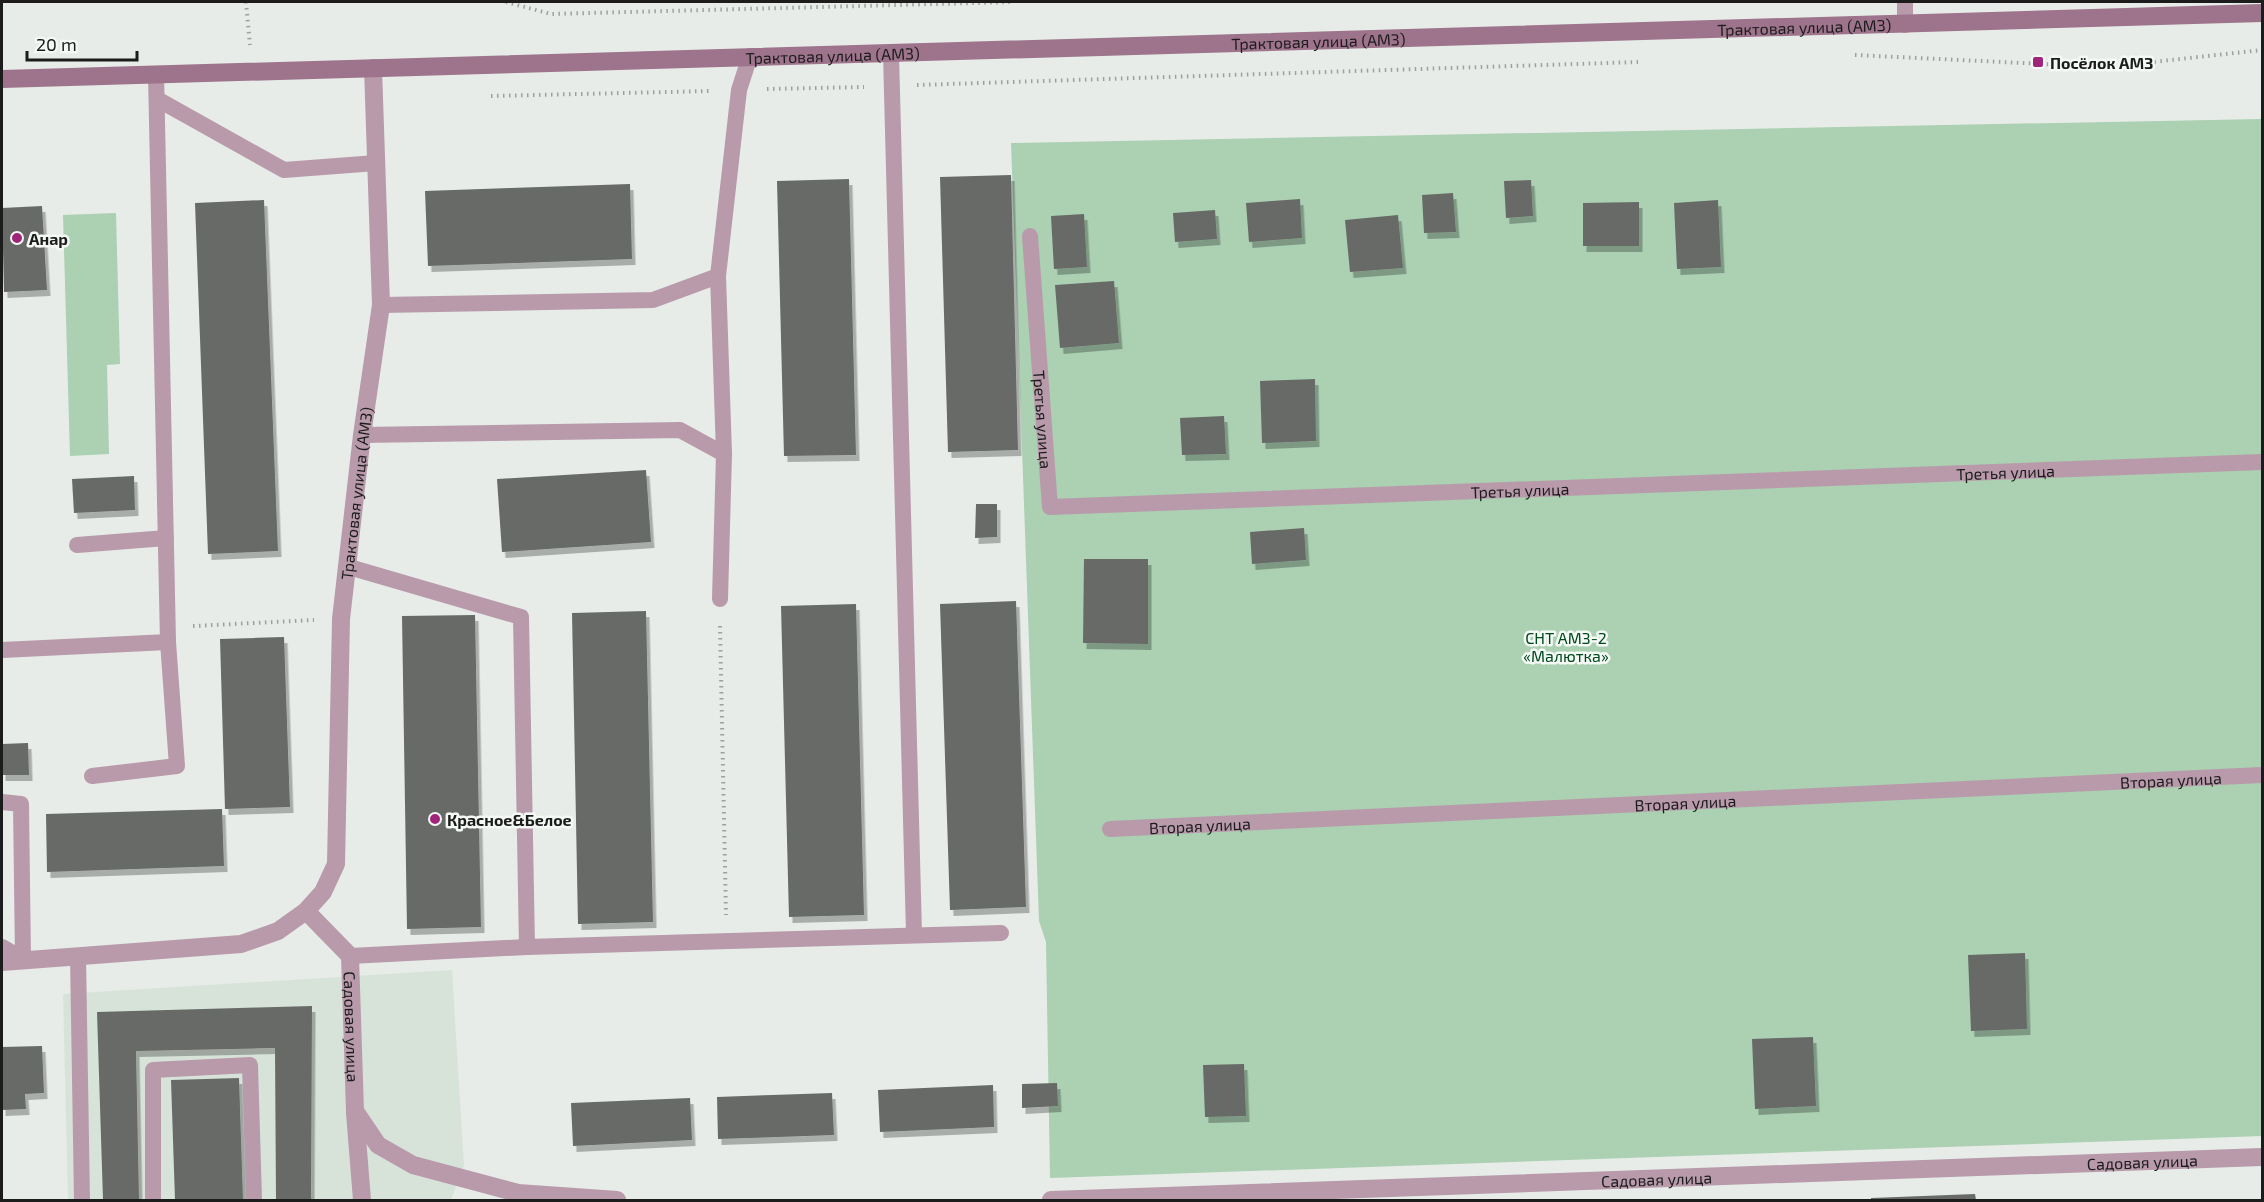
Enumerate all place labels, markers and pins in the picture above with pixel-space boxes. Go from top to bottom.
place label: Посёлок АМЗ [2050,53,2153,72]
marker: Посёлок АМЗ [2031,55,2045,69]
place label: Анар [29,229,68,248]
marker: Анар [10,231,24,245]
place label: Красное&Белое [447,810,572,829]
marker: Красное&Белое [428,812,442,826]

